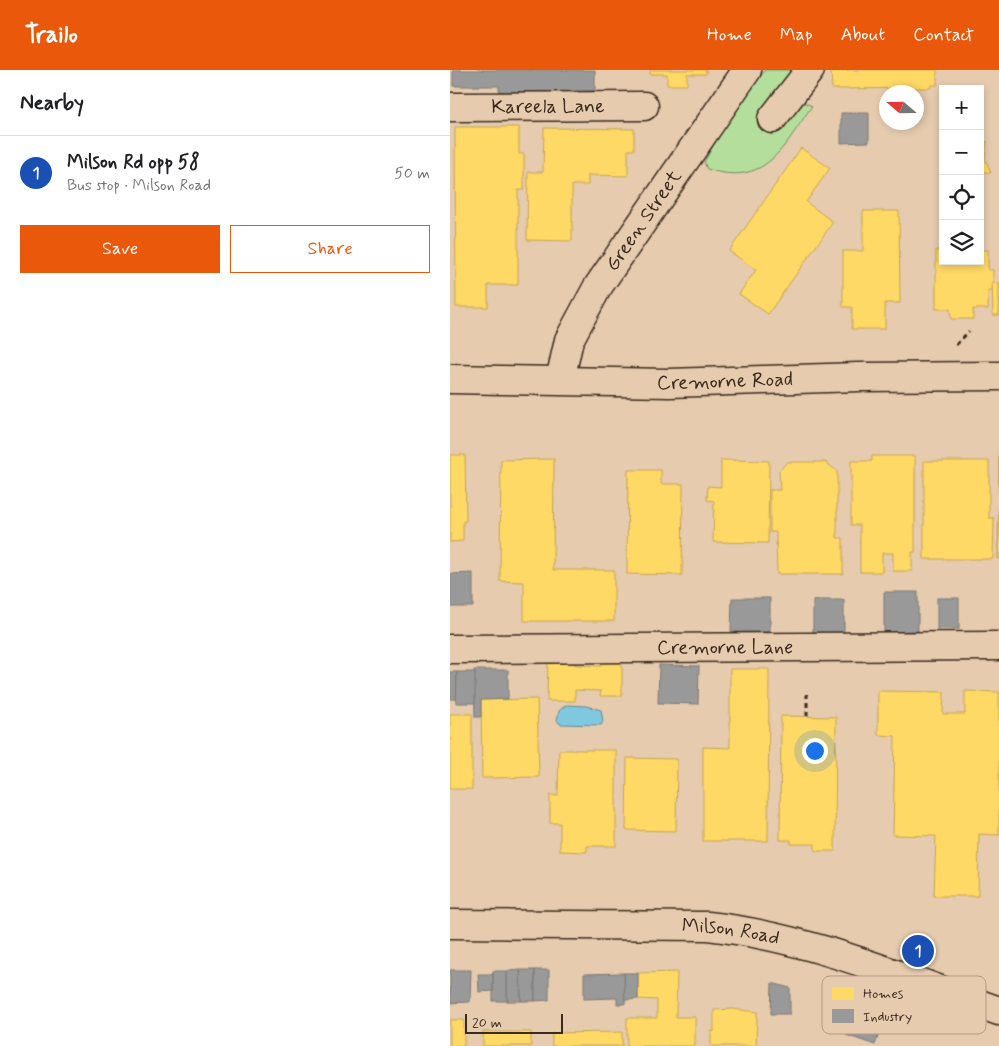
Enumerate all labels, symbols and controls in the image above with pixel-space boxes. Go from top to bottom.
text: Trailo [25,20,78,51]
text: Home [707,23,752,47]
text: Map [780,23,813,47]
text: About [841,23,885,47]
text: Contact [913,23,974,47]
north arrow [879,85,924,130]
map controls [939,85,984,265]
button: + [939,85,984,130]
text: Nearby [20,89,84,117]
street label: Kareela Lane [491,93,605,120]
button: − [939,130,984,175]
text: Milson Rd opp 58 [67,150,200,175]
text: 1 [32,163,40,184]
text: 50 m [394,163,430,184]
street label: Green Street [599,164,688,277]
text: Bus stop · Milson Road [67,175,211,196]
button: locate [939,175,984,220]
button: layers [939,220,984,265]
button: Save [20,225,220,273]
button: Share [230,225,430,273]
street label: Cremorne Road [657,366,793,397]
street label: Cremorne Lane [657,634,793,661]
your location [802,738,828,764]
street label: Milson Road [682,912,782,952]
pin: 1 [902,932,934,970]
legend [822,976,986,1034]
text: Homes [863,985,904,1003]
text: Industry [863,1008,912,1026]
scale bar [465,1011,562,1034]
text: 20 m [472,1014,502,1032]

